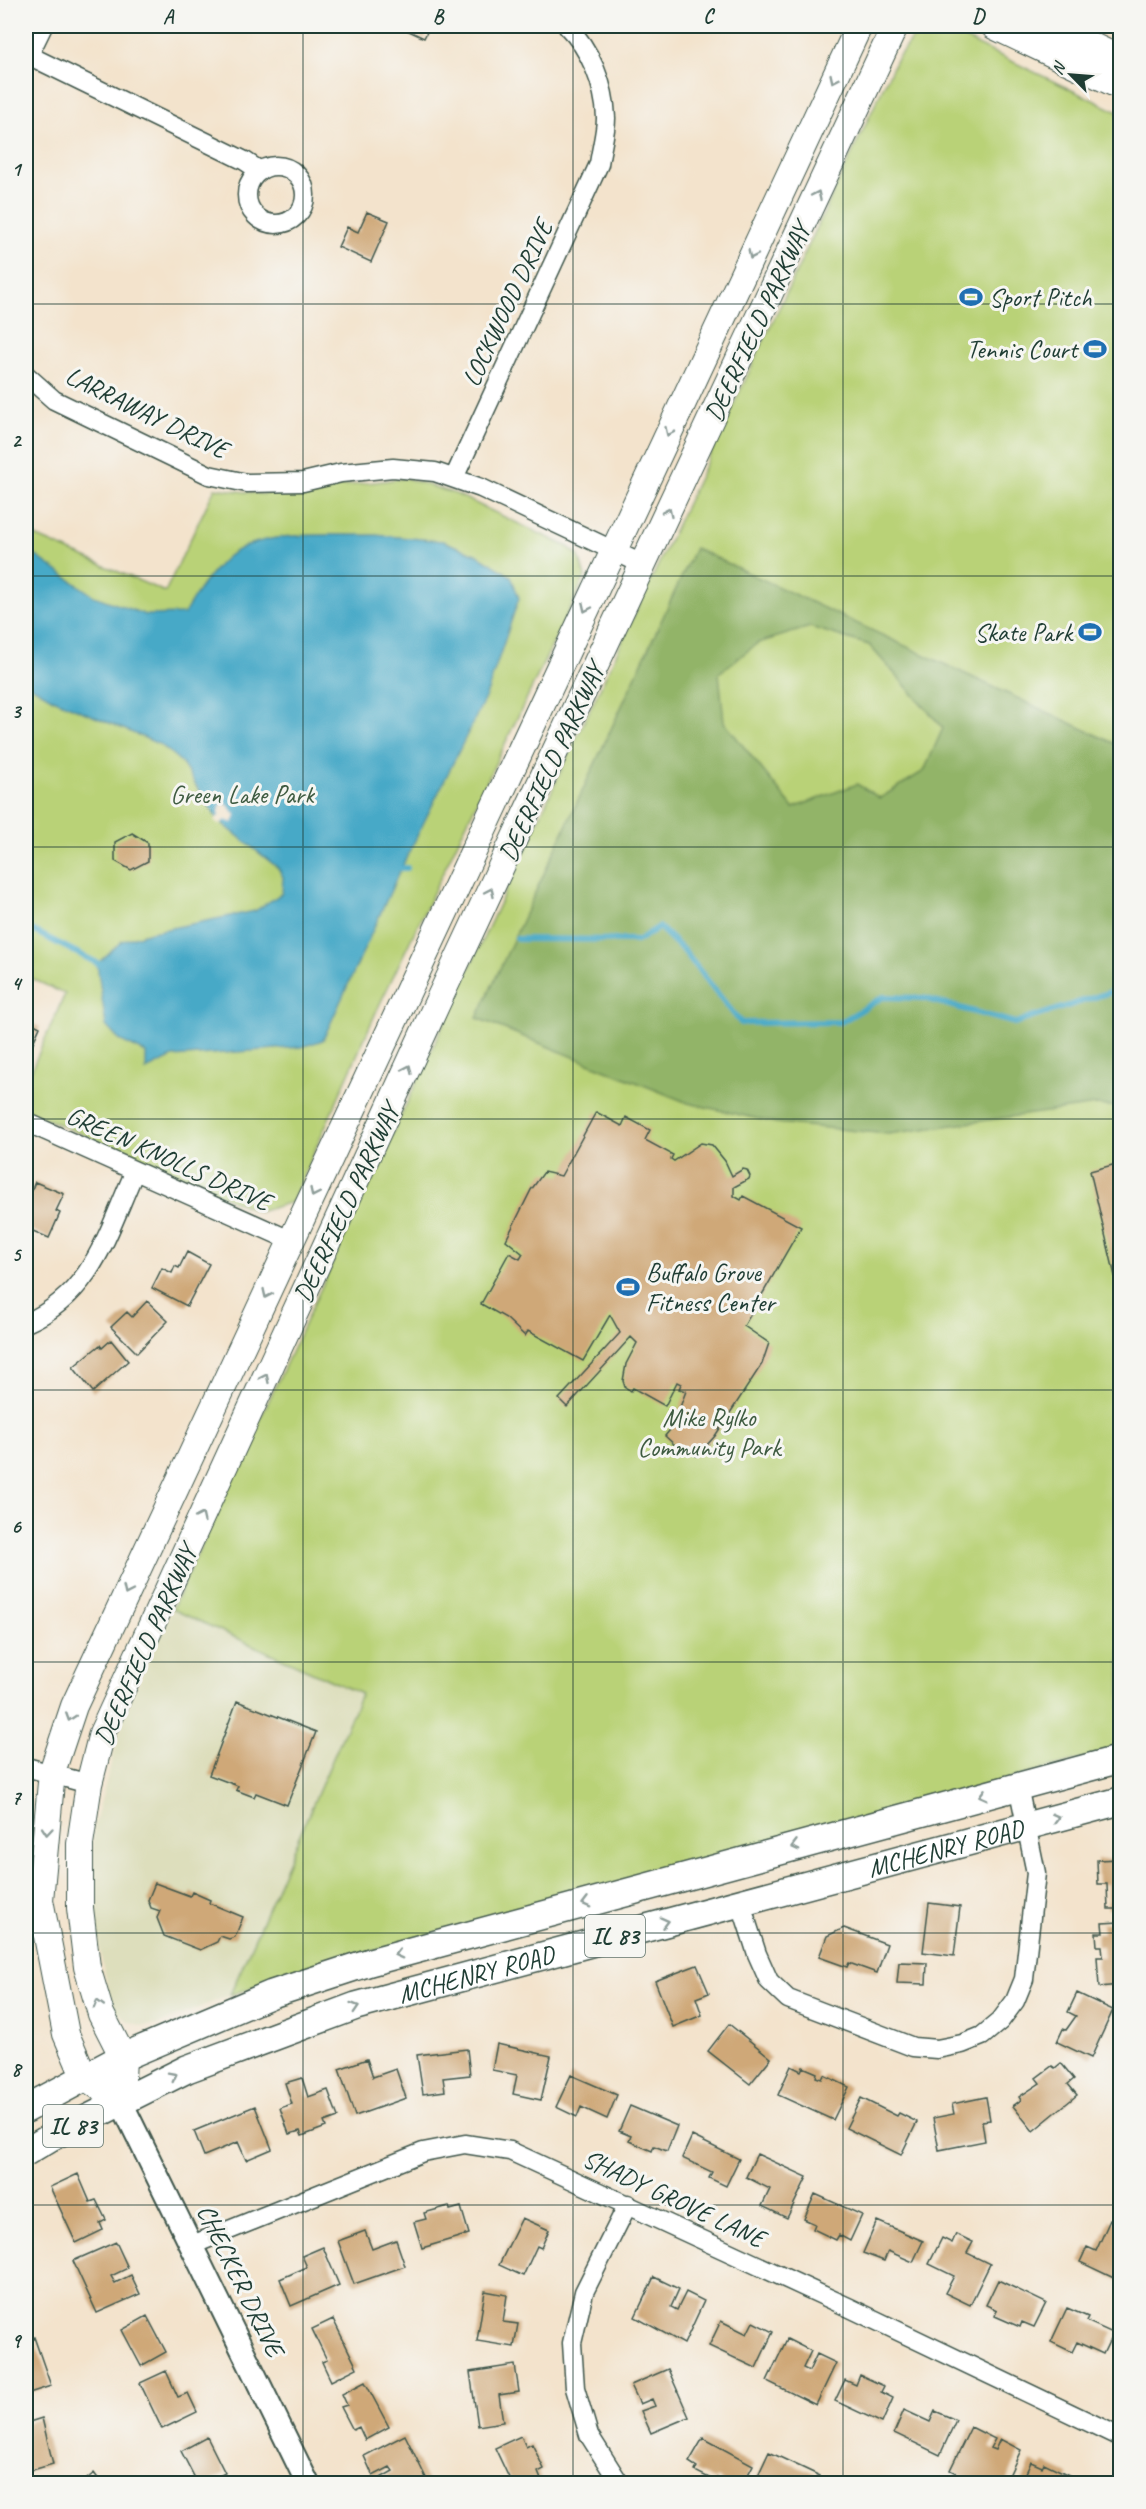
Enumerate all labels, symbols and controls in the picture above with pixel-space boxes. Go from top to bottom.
text: A [163,4,175,29]
text: B [433,4,445,29]
text: C [703,4,715,29]
text: D [972,4,986,29]
north arrow [1041,45,1101,105]
text: N [1047,58,1071,78]
one-way arrow [830,72,842,83]
text: 1 [12,157,23,182]
one-way arrow [810,190,822,201]
street label: LOCKWOOD DRIVE [455,211,562,392]
street label: DEERFIELD PARKWAY [697,213,820,427]
one-way arrow [747,249,759,260]
place label: Sport Pitch [989,281,1093,314]
sports icon: Sport Pitch [958,284,984,310]
place label: Tennis Court [967,333,1079,366]
sports icon: Tennis Court [1082,336,1108,362]
street label: LARRAWAY DRIVE [60,359,237,468]
one-way arrow [664,425,676,436]
text: 2 [12,428,23,453]
one-way arrow [661,508,673,519]
one-way arrow [581,602,593,613]
place label: Skate Park [974,616,1075,649]
sports icon: Skate Park [1077,619,1103,645]
street label: DEERFIELD PARKWAY [491,653,614,867]
text: 3 [12,699,23,724]
park label: Green Lake Park [170,778,315,811]
one-way arrow [483,888,495,899]
text: 4 [12,971,24,996]
one-way arrow [400,1064,412,1075]
street label: DEERFIELD PARKWAY [286,1094,409,1308]
street label: GREEN KNOLLS DRIVE [61,1099,280,1220]
one-way arrow [310,1186,322,1197]
text: 5 [12,1242,23,1267]
place label: Buffalo Grove Fitness Center [646,1256,777,1319]
sports icon: Buffalo Grove Fitness Center [615,1274,641,1300]
one-way arrow [262,1288,274,1299]
one-way arrow [258,1373,270,1384]
park label: Mike Rylko Community Park [637,1401,783,1464]
one-way arrow [194,1513,206,1524]
text: 6 [11,1514,22,1539]
street label: DEERFIELD PARKWAY [87,1536,206,1750]
one-way arrow [123,1584,135,1595]
one-way arrow [65,1711,77,1722]
text: 7 [12,1785,23,1810]
one-way arrow [978,1788,988,1801]
street label: MCHENRY ROAD [864,1811,1029,1885]
one-way arrow [1051,1812,1061,1825]
one-way arrow [41,1826,54,1835]
one-way arrow [790,1839,800,1852]
one-way arrow [581,1896,592,1908]
road number: IL 83 [585,1915,645,1957]
one-way arrow [659,1917,670,1929]
street label: MCHENRY ROAD [395,1937,560,2011]
one-way arrow [393,1947,403,1960]
one-way arrow [93,2000,105,2010]
one-way arrow [349,2002,360,2014]
text: 8 [12,2057,24,2082]
one-way arrow [167,2072,178,2084]
road number: IL 83 [43,2105,103,2147]
street label: SHADY GROVE LANE [578,2142,773,2257]
street label: CHECKER DRIVE [190,2199,293,2365]
text: 9 [12,2328,23,2353]

